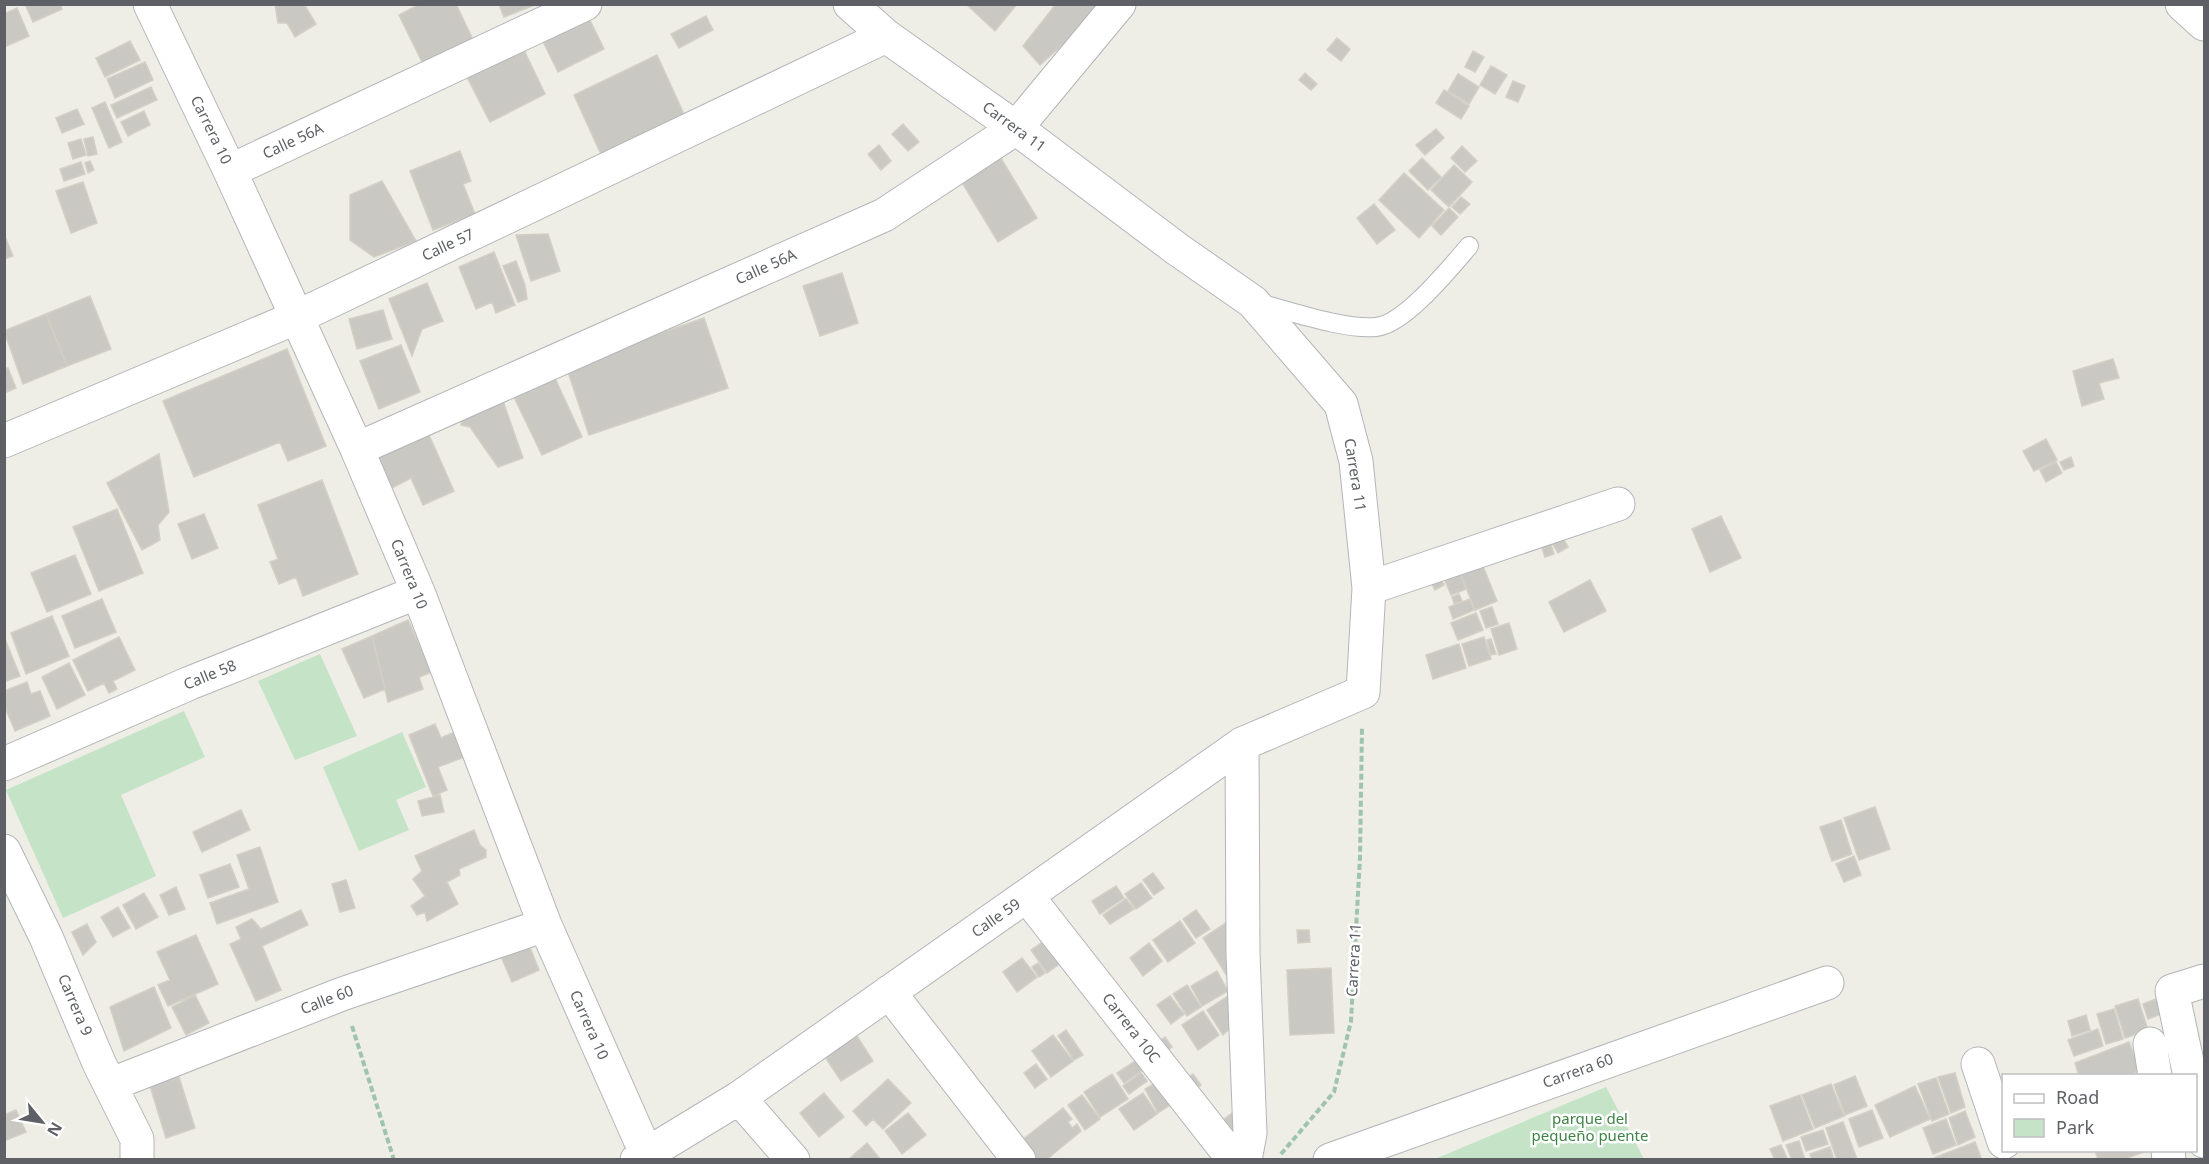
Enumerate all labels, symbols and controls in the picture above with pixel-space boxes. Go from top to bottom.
street label: Carrera 10 [187,92,237,167]
street label: Carrera 11 [979,96,1050,156]
street label: Calle 56A [259,117,327,163]
street label: Calle 57 [418,223,477,265]
street label: Calle 56A [732,244,800,288]
street label: Carrera 11 [1340,437,1372,513]
street label: Carrera 10 [387,536,433,612]
street label: Calle 58 [180,654,239,694]
street label: Calle 59 [967,893,1024,941]
street label: Carrera 11 [1341,923,1365,997]
street label: Carrera 9 [54,971,98,1039]
street label: Calle 60 [297,980,356,1018]
street label: Carrera 10 [566,987,614,1062]
street label: Carrera 10C [1098,988,1166,1067]
street label: Carrera 60 [1540,1048,1616,1092]
legend [2002,1074,2197,1152]
text: Road [2056,1085,2099,1109]
north arrow [12,1092,72,1152]
park label: parque del pequeño puente [1532,1108,1649,1145]
text: Park [2056,1115,2094,1139]
text: N [42,1118,68,1141]

